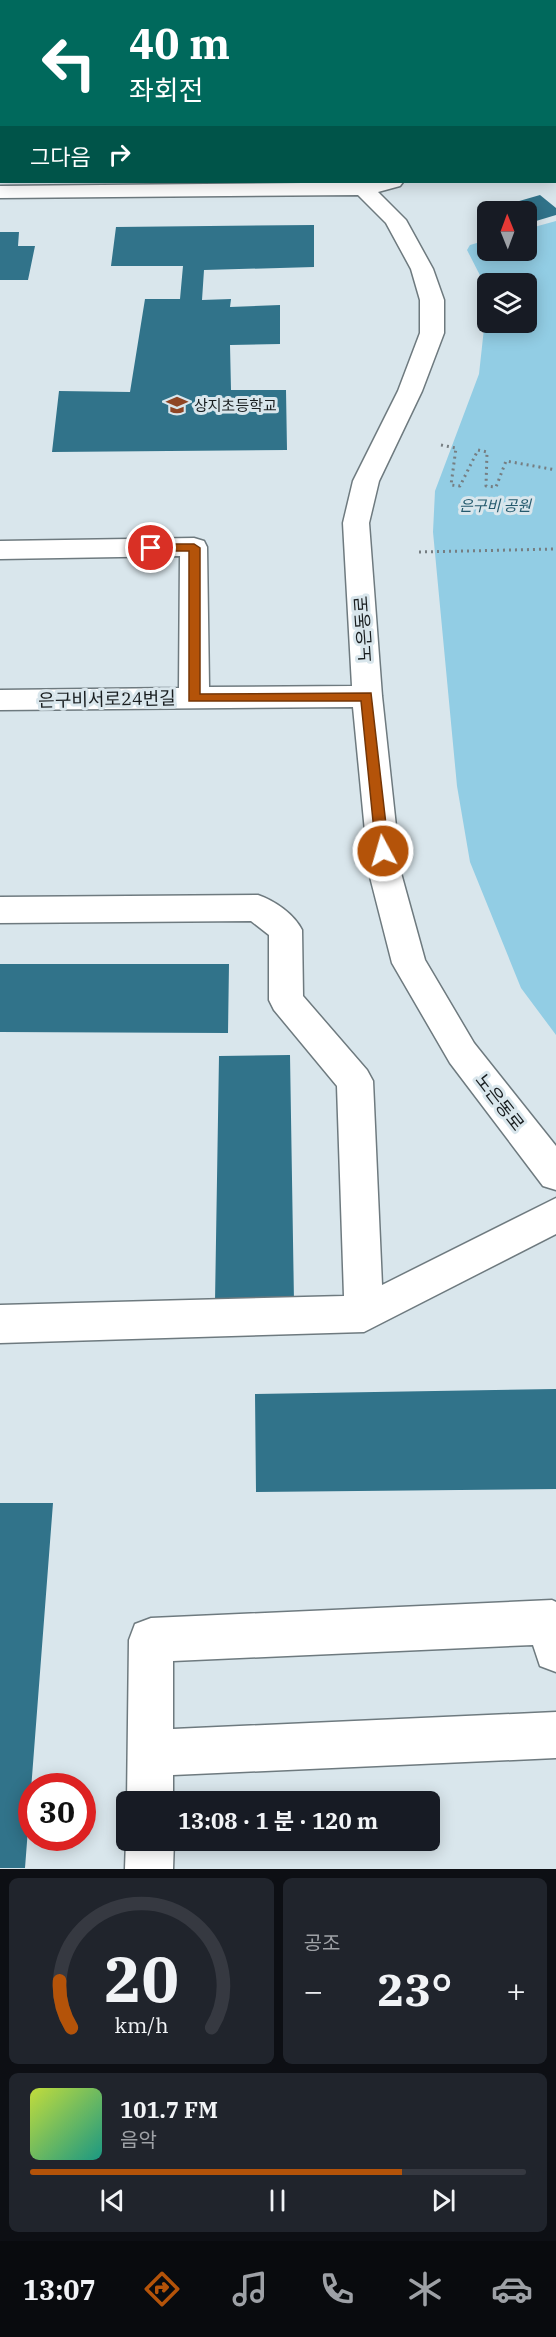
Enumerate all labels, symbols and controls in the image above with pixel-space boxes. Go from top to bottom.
text: 40 m [129,16,230,71]
icon: left [30,24,108,102]
text: 좌회전 [129,72,204,107]
icon: right [103,138,136,171]
text: 그다음 [30,142,91,171]
north arrow [477,201,537,261]
map controls [477,201,537,333]
button: layers [477,273,537,333]
school or university icon: 상지초등학교 [165,393,189,417]
place label: 상지초등학교 [194,396,277,415]
park label: 은구비 공원 [459,496,532,515]
pin [125,522,176,573]
icon: arrive [134,531,167,564]
street label: 노은동로 [349,595,377,663]
street label: 은구비서로24번길 [38,686,176,712]
position arrow [351,819,415,883]
street label: 노은동로 [471,1069,529,1135]
speed limit sign: 30 [18,1773,96,1851]
text: 13:08 · 1 분 · 120 m [178,1806,378,1835]
text: 공조 [304,1929,340,1956]
text: 20 [104,1938,179,2019]
text: 23° [377,1960,452,2018]
text: − [304,1969,323,2012]
text: + [506,1969,526,2012]
text: km/h [114,2011,168,2039]
text: 101.7 FM [120,2095,218,2124]
text: 음악 [120,2126,157,2153]
icon: previous [96,2184,129,2217]
icon: pause [261,2184,294,2217]
icon: next [427,2184,460,2217]
icon: directions [141,2268,183,2310]
icon: music [229,2268,271,2310]
icon: phone [316,2268,358,2310]
icon: climate [404,2268,446,2310]
icon: car [491,2268,533,2310]
text: 13:07 [23,2272,96,2307]

